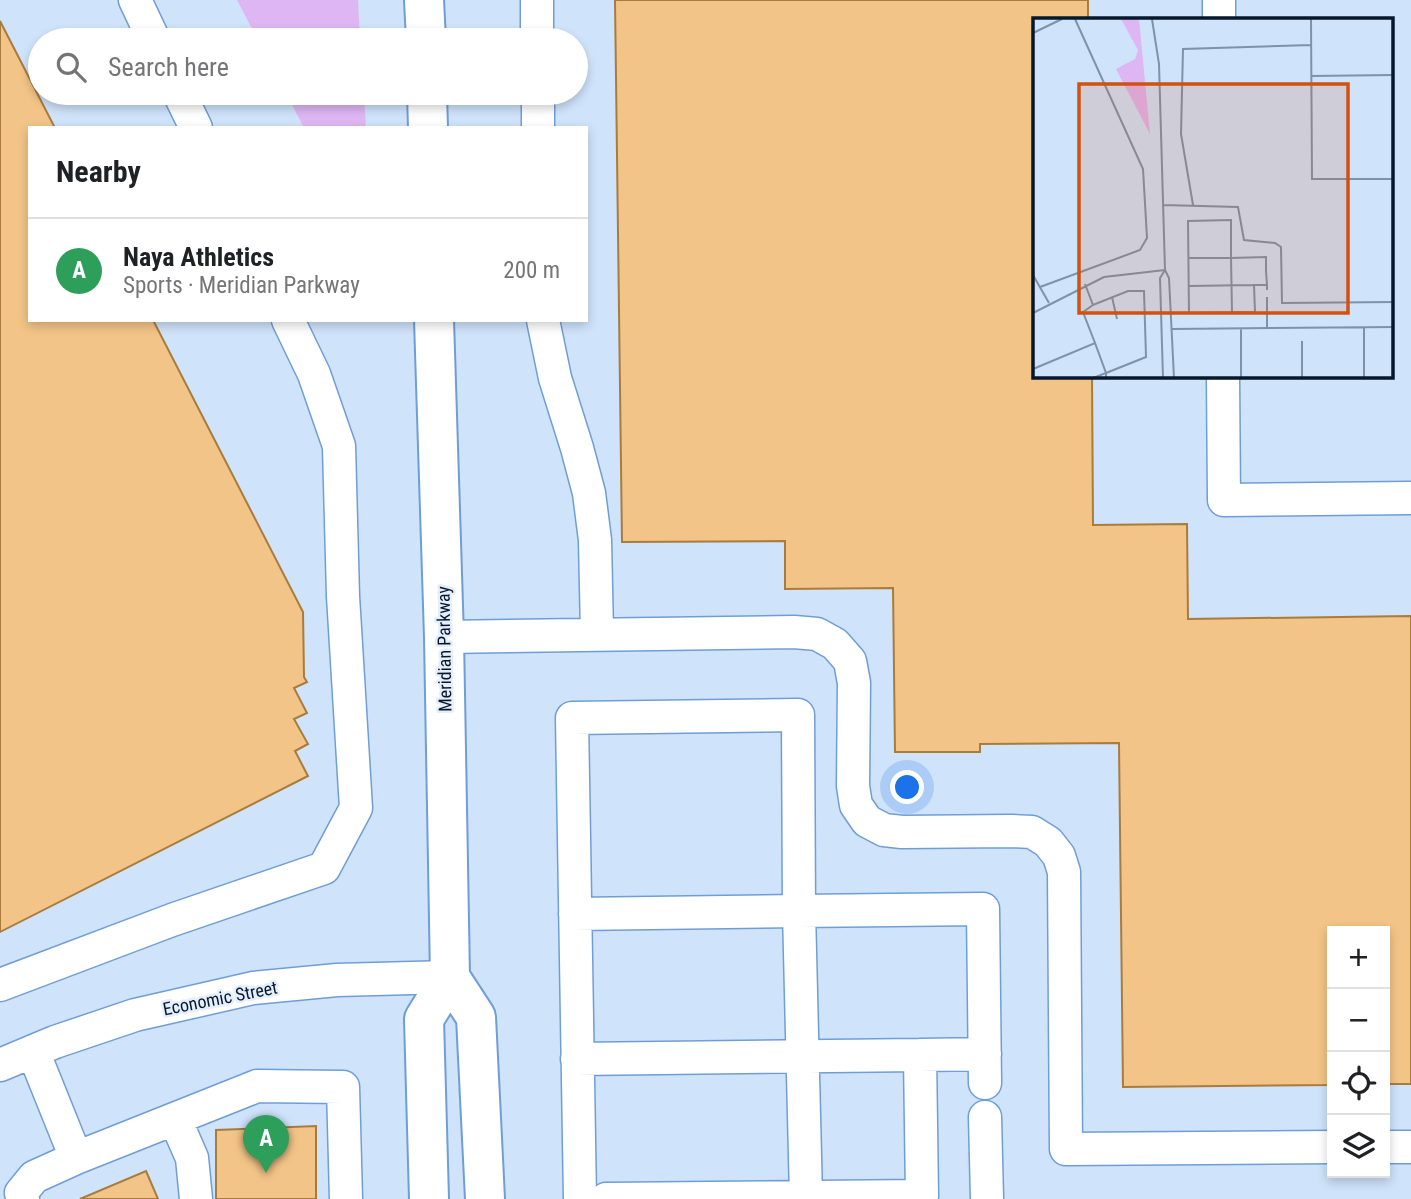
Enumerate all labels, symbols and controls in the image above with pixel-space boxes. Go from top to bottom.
inset map [1033,18,1394,378]
search box [28,28,588,105]
icon: search [52,48,90,86]
text: Search here [108,52,229,82]
text: Nearby [56,154,141,189]
text: Naya Athletics [123,242,274,272]
text: A [72,257,86,284]
text: 200 m [503,257,560,284]
text: Sports · Meridian Parkway [123,272,360,299]
street label: Meridian Parkway [432,585,456,712]
your location [890,770,924,804]
map controls [1327,926,1390,1178]
button: + [1327,926,1390,989]
street label: Economic Street [161,977,279,1019]
button: − [1327,989,1390,1052]
button: locate [1327,1052,1390,1115]
pin: A [243,1115,289,1173]
button: layers [1327,1115,1390,1178]

